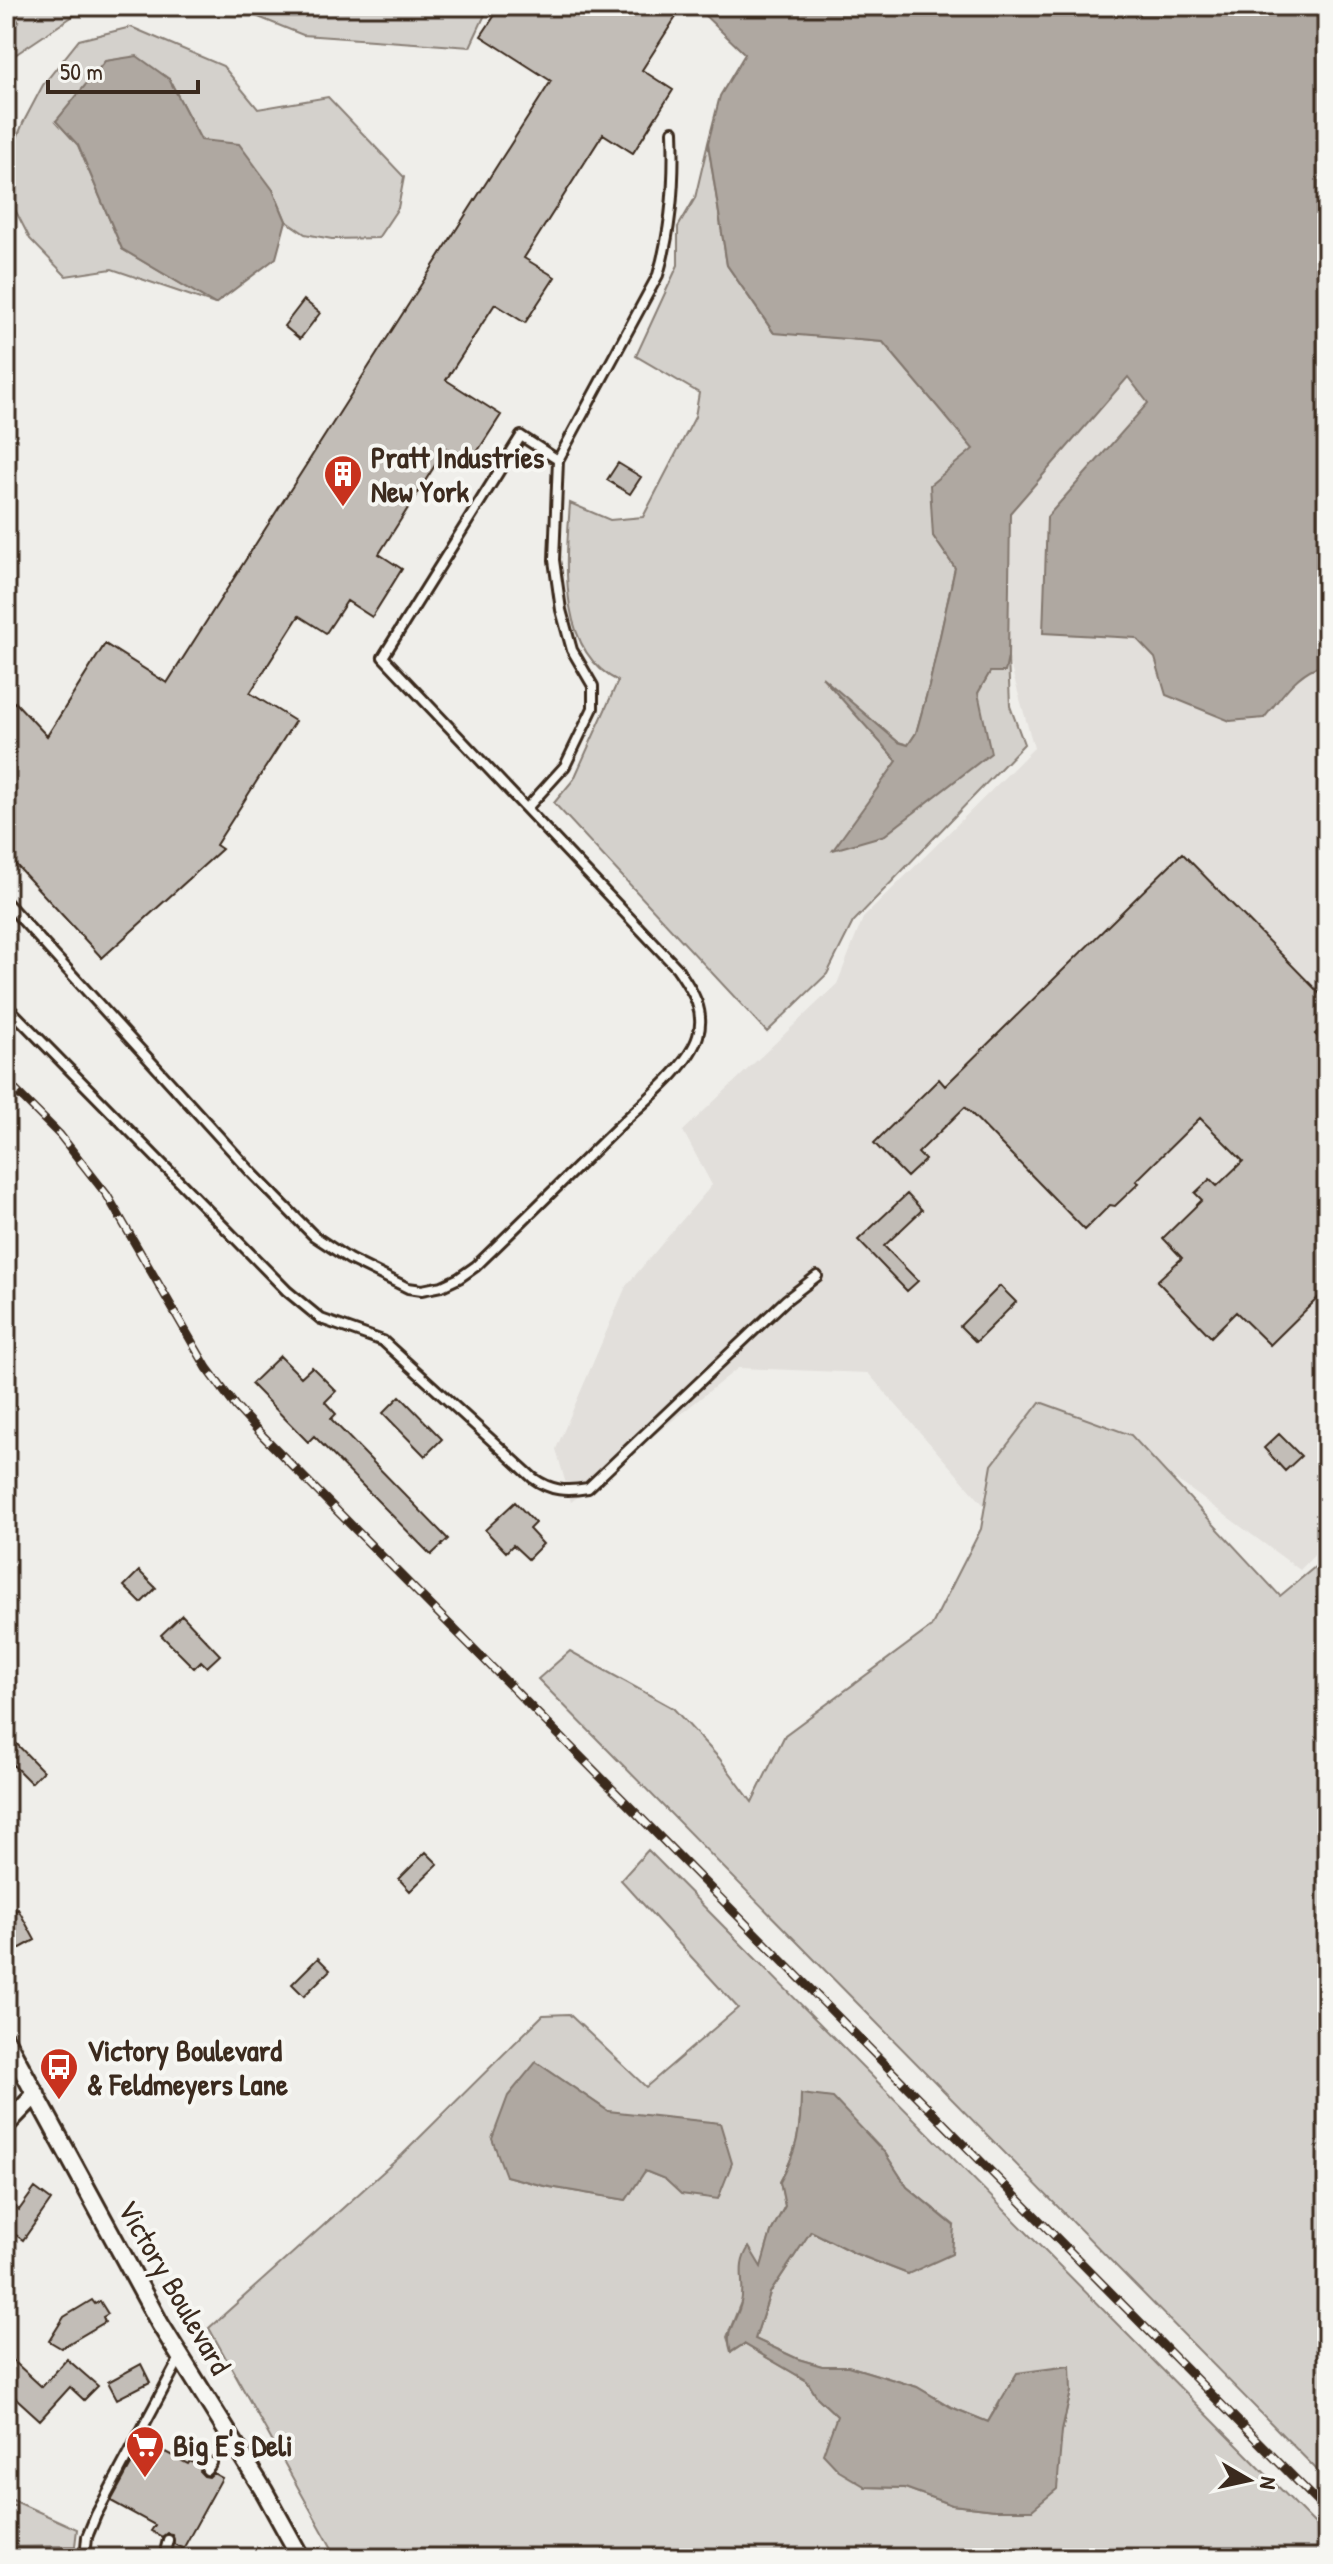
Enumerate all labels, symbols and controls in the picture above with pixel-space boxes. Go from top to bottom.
scale bar [48,44,198,94]
text: 50 m [60,55,103,87]
place label: Pratt Industries New York [371,437,545,511]
building icon: Pratt Industries New York [322,453,364,508]
place label: Victory Boulevard & Feldmeyers Lane [87,2030,288,2105]
bus stop icon: Victory Boulevard & Feldmeyers Lane [38,2046,80,2101]
street label: Victory Boulevard [109,2193,241,2382]
supermarket icon: Big E's Deli [124,2424,166,2479]
place label: Big E's Deli [173,2425,293,2466]
north arrow [1209,2440,1289,2520]
text: N [1253,2475,1284,2492]

